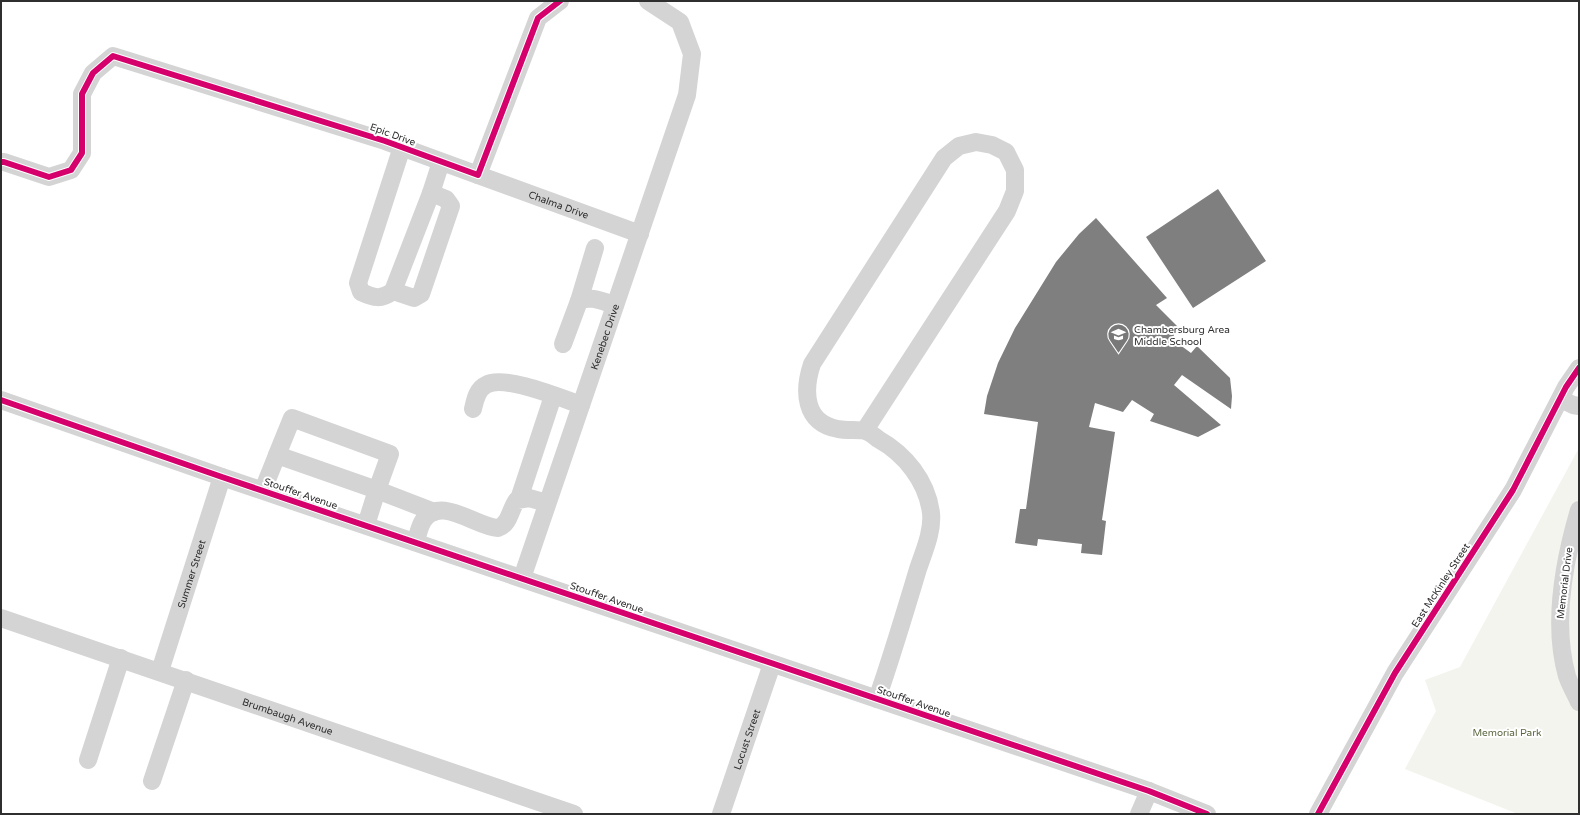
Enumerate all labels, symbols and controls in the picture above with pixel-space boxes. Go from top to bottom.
street label: Epic Drive [368,121,417,149]
street label: Chalma Drive [527,189,591,222]
street label: Kenebec Drive [589,302,622,371]
school or university icon: Chambersburg Area Middle School [1106,322,1132,355]
place label: Chambersburg Area Middle School [1134,324,1230,348]
street label: Stouffer Avenue [262,476,339,512]
street label: Summer Street [175,538,209,610]
street label: East McKinley Street [1409,541,1473,630]
street label: Memorial Drive [1555,546,1575,620]
street label: Stouffer Avenue [568,580,645,616]
street label: Stouffer Avenue [875,684,952,720]
street label: Brumbaugh Avenue [241,696,334,738]
street label: Locust Street [732,708,763,771]
park label: Memorial Park [1473,727,1542,739]

